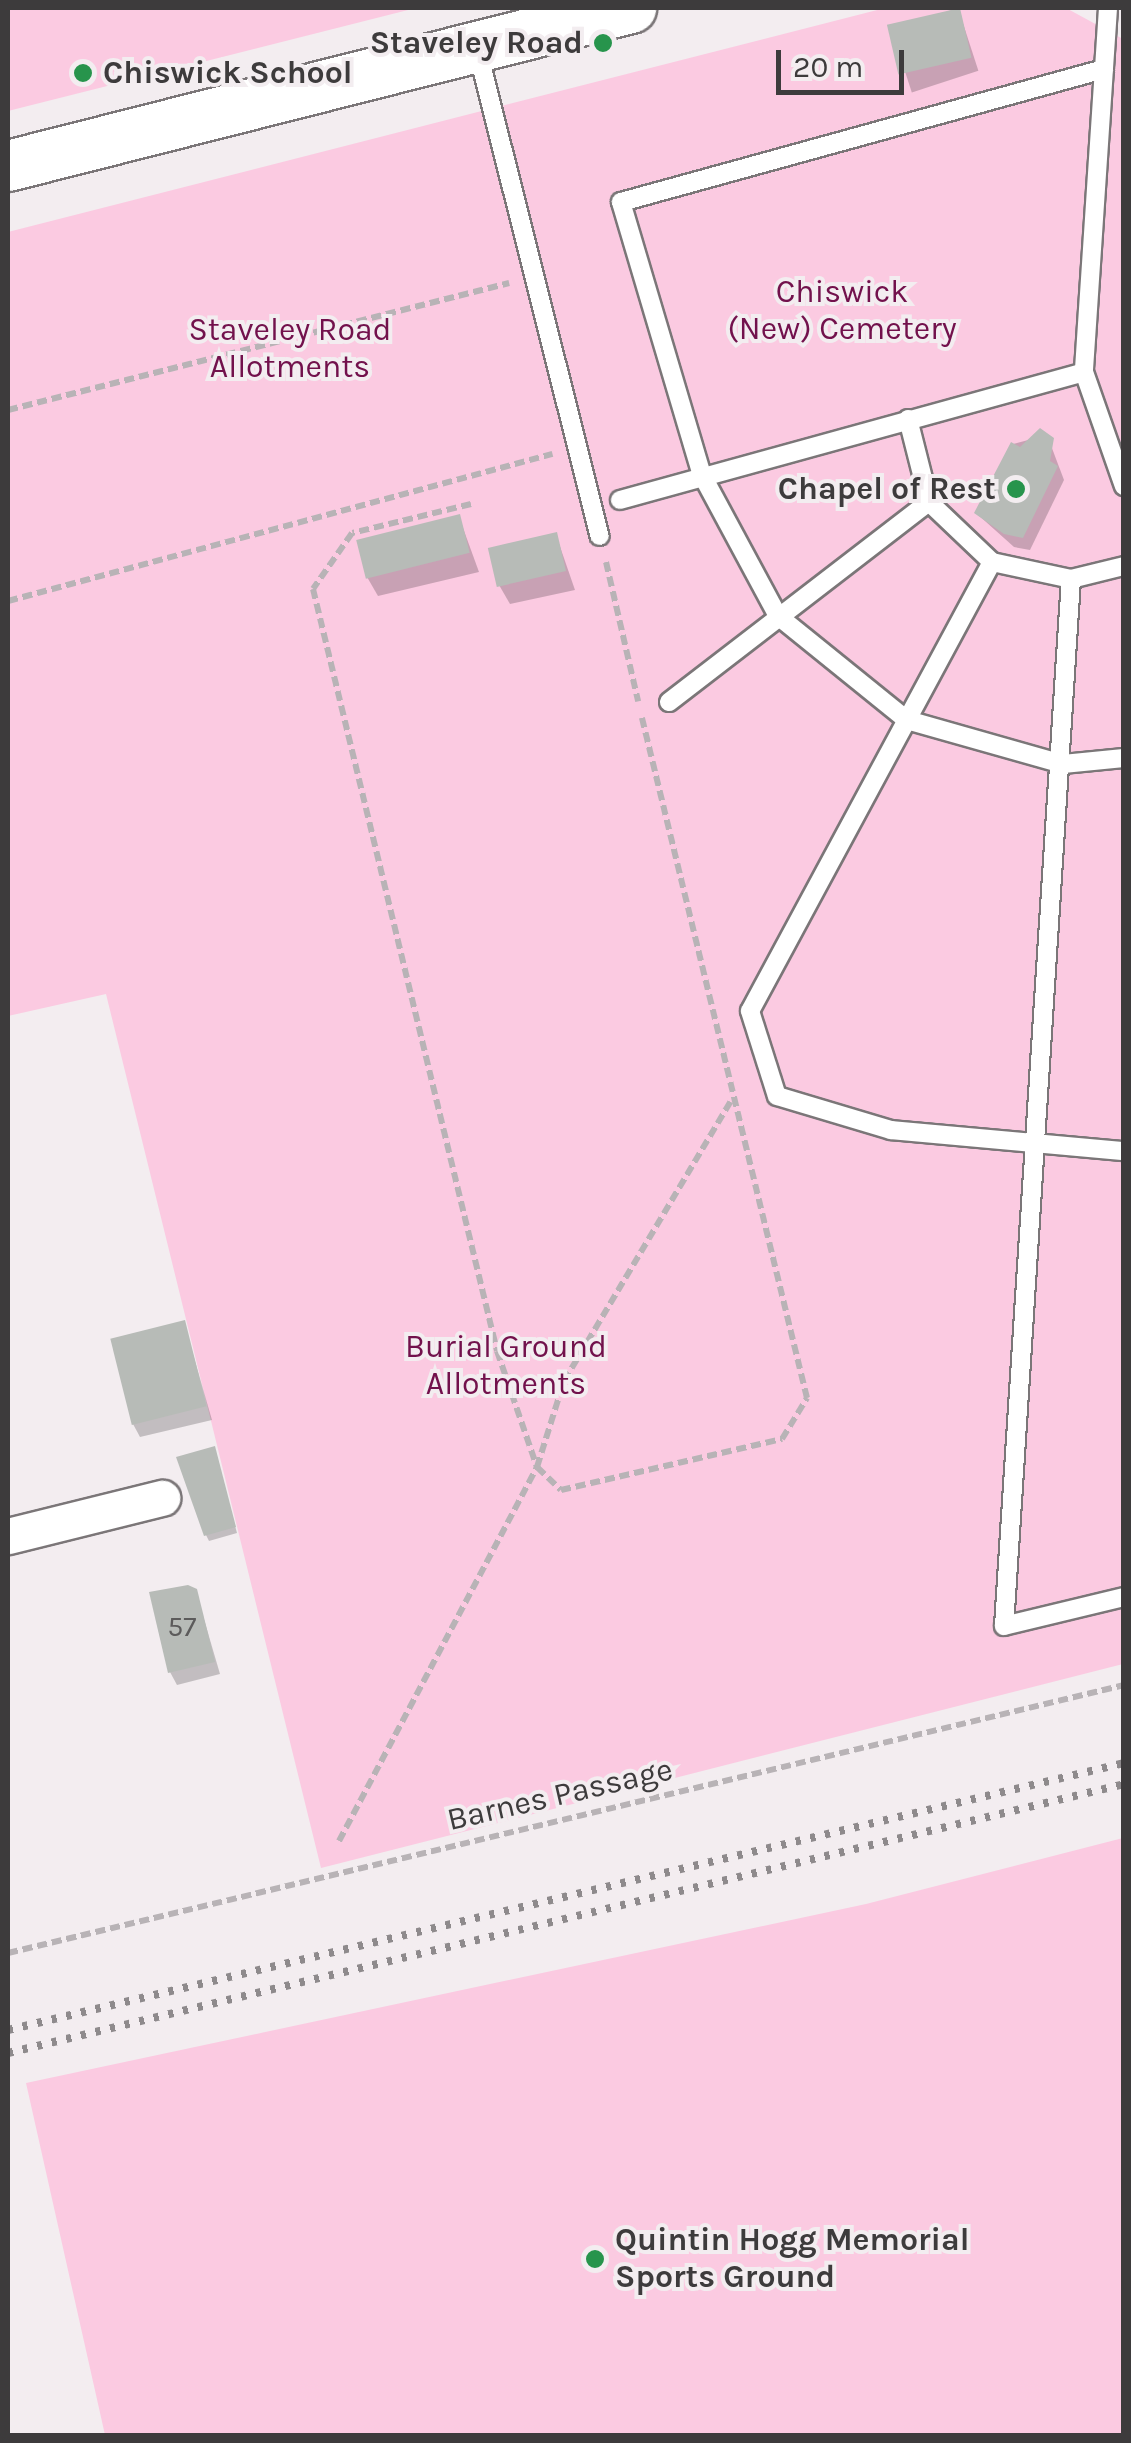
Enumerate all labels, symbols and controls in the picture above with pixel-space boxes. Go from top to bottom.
place label: Staveley Road [370,24,583,62]
scale bar [781,30,908,92]
marker: Staveley Road [592,32,614,54]
text: 20 m [793,49,863,85]
place label: Chiswick School [103,54,353,92]
marker: Chiswick School [72,62,94,84]
park label: Chiswick (New) Cemetery [727,274,957,349]
park label: Staveley Road Allotments [188,312,392,387]
place label: Chapel of Rest [778,470,996,508]
marker: Chapel of Rest [1005,478,1027,500]
park label: Burial Ground Allotments [405,1329,607,1404]
house number: 57 [168,1610,196,1644]
street label: Barnes Passage [443,1750,677,1840]
place label: Quintin Hogg Memorial Sports Ground [615,2222,970,2297]
marker: Quintin Hogg Memorial Sports Ground [584,2248,606,2270]

